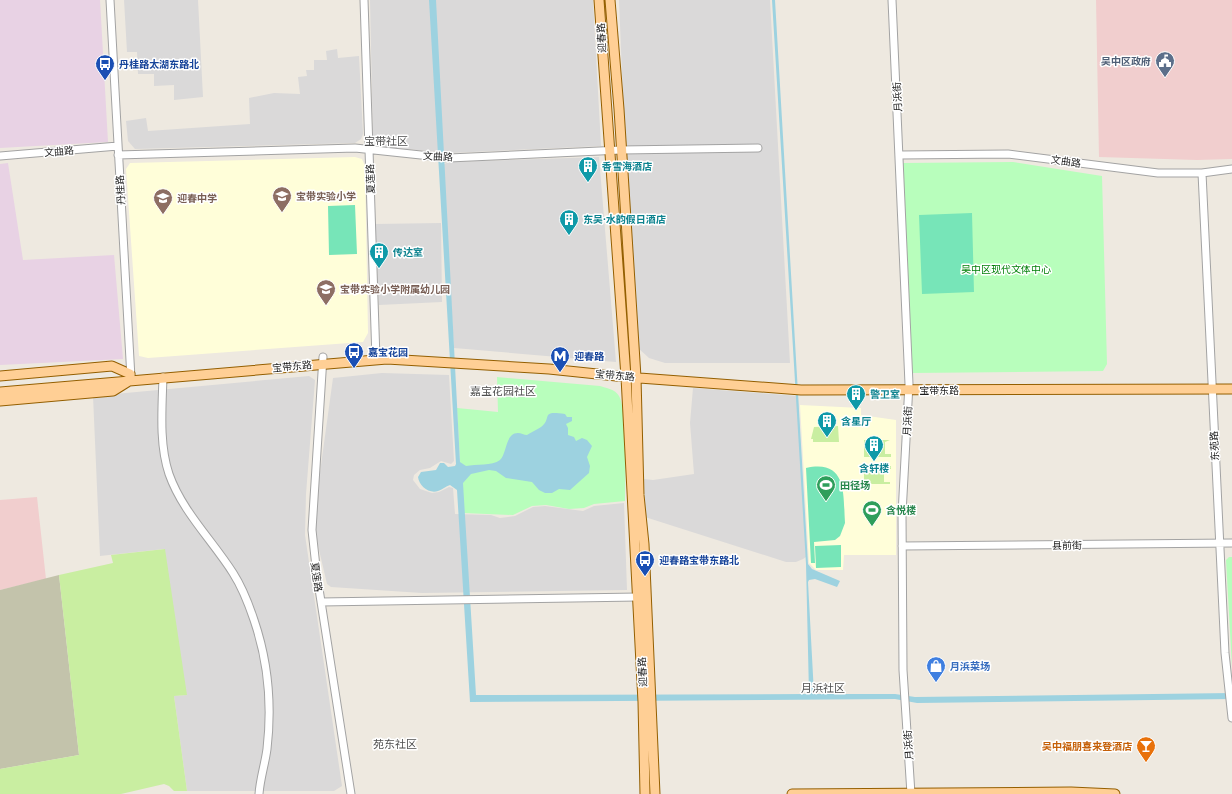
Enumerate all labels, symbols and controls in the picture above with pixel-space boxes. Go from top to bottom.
street label: 迎春路 [593,23,609,53]
public building icon: 吴中区政府 [1154,50,1176,78]
bus stop icon: 丹桂路太湖东路北 [94,53,116,81]
place label: 吴中区政府 [1101,54,1151,68]
place label: 丹桂路太湖东路北 [119,57,199,71]
street label: 月浜街 [889,82,905,112]
district label: 宝带社区 [364,133,408,148]
street label: 文曲路 [43,143,75,159]
street label: 文曲路 [423,148,453,164]
street label: 文曲路 [1050,152,1082,170]
building icon: 香雪海酒店 [577,155,599,183]
place label: 香雪海酒店 [601,159,652,173]
street label: 夏莲路 [362,164,378,194]
street label: 丹桂路 [112,175,128,205]
school or university icon: 宝带实验小学 [271,185,293,213]
school or university icon: 迎春中学 [152,187,174,215]
place label: 宝带实验小学 [296,189,356,203]
place label: 迎春中学 [177,191,217,205]
building icon: 东吴·水韵假日酒店 [558,208,580,236]
place label: 东吴·水韵假日酒店 [583,212,666,226]
building icon: 传达室 [368,241,390,269]
place label: 传达室 [392,245,423,259]
park label: 吴中区现代文体中心 [961,262,1051,276]
school or university icon: 宝带实验小学附属幼儿园 [315,278,337,306]
place label: 宝带实验小学附属幼儿园 [340,282,450,296]
bus stop icon: 嘉宝花园 [343,341,365,369]
place label: 嘉宝花园 [368,345,408,359]
metro station icon: 迎春路 [549,345,571,373]
place label: 迎春路 [574,349,605,363]
street label: 宝带东路 [271,357,313,375]
street label: 宝带东路 [594,366,636,384]
district label: 嘉宝花园社区 [470,383,536,398]
building icon: 警卫室 [845,383,867,411]
street label: 宝带东路 [919,383,959,397]
place label: 警卫室 [870,387,900,401]
street label: 月浜街 [899,406,915,436]
building icon: 含星厅 [816,410,838,438]
place label: 含星厅 [841,414,871,428]
street label: 东苑路 [1206,431,1222,461]
building icon: 含轩楼 [863,434,885,462]
place label: 含轩楼 [859,461,889,475]
sports icon: 田径场 [815,474,837,502]
place label: 田径场 [840,478,870,492]
sports icon: 含悦楼 [861,499,883,527]
place label: 含悦楼 [886,503,916,517]
street label: 县前街 [1052,538,1082,552]
bus stop icon: 迎春路宝带东路北 [634,549,656,577]
place label: 迎春路宝带东路北 [659,553,739,567]
street label: 夏莲路 [308,561,326,593]
shop icon: 月浜菜场 [925,655,947,683]
street label: 迎春路 [634,657,650,687]
place label: 月浜菜场 [950,659,990,673]
district label: 月浜社区 [801,680,845,695]
street label: 月浜街 [900,730,916,760]
bar icon: 吴中福朋喜来登酒店 [1135,735,1157,763]
district label: 苑东社区 [373,736,417,751]
place label: 吴中福朋喜来登酒店 [1042,739,1132,753]

